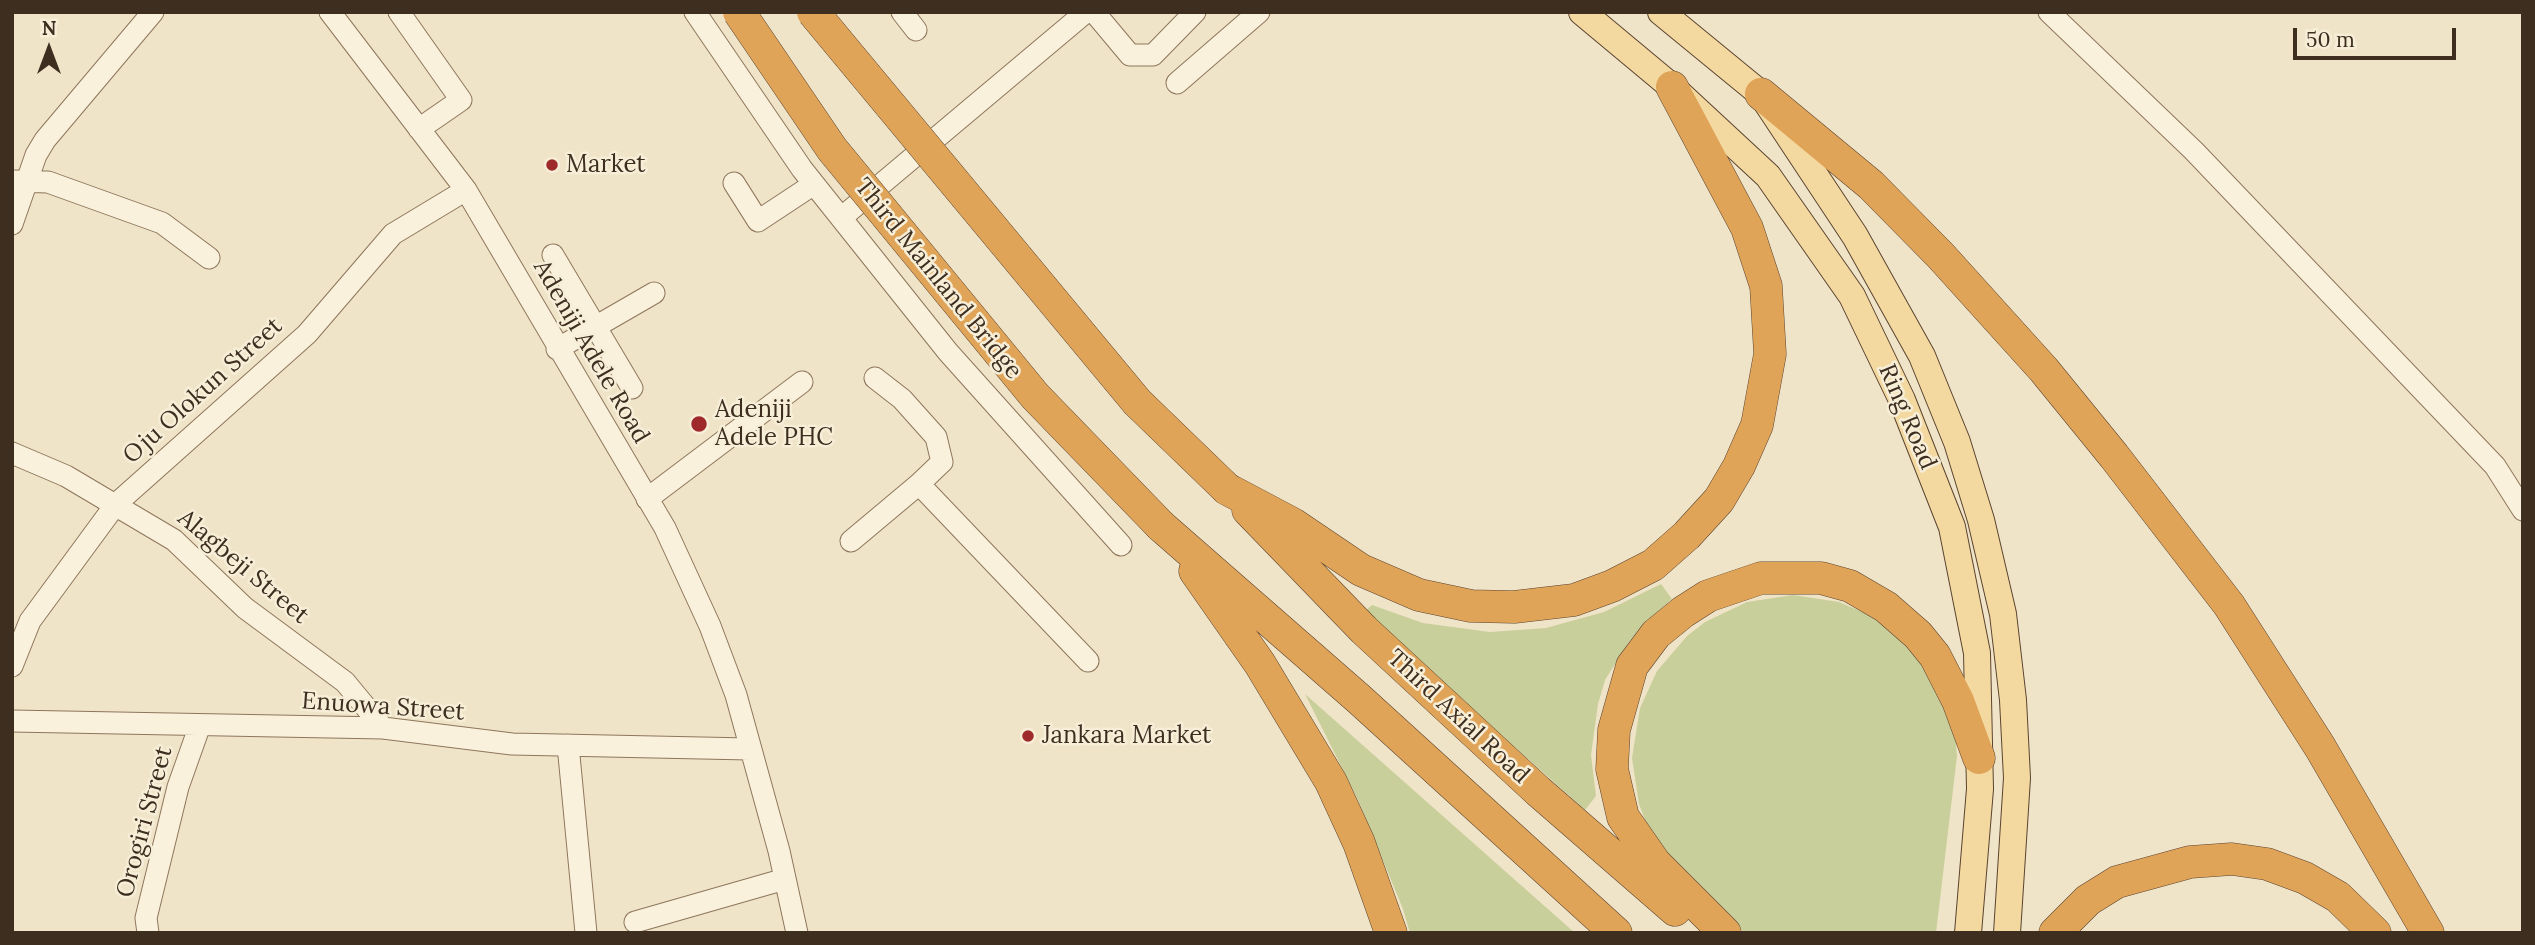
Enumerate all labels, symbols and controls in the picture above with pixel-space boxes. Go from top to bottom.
north arrow [14,14,84,84]
scale bar [2297,14,2460,58]
text: N [42,16,56,40]
text: 50 m [2306,26,2355,53]
place label: Market [566,151,646,179]
marker: Market [544,157,560,173]
street label: Third Mainland Bridge [848,173,1028,385]
street label: Adeniji Adele Road [527,255,655,449]
street label: Oju Olokun Street [117,312,289,470]
street label: Ring Road [1872,360,1942,474]
place label: Adeniji Adele PHC [715,396,833,452]
marker: Adeniji Adele PHC [689,414,709,434]
street label: Alagbeji Street [172,504,314,630]
street label: Third Axial Road [1381,644,1535,790]
street label: Enuowa Street [301,687,465,727]
place label: Jankara Market [1042,722,1211,750]
marker: Jankara Market [1020,728,1036,744]
street label: Orogiri Street [111,743,179,901]

